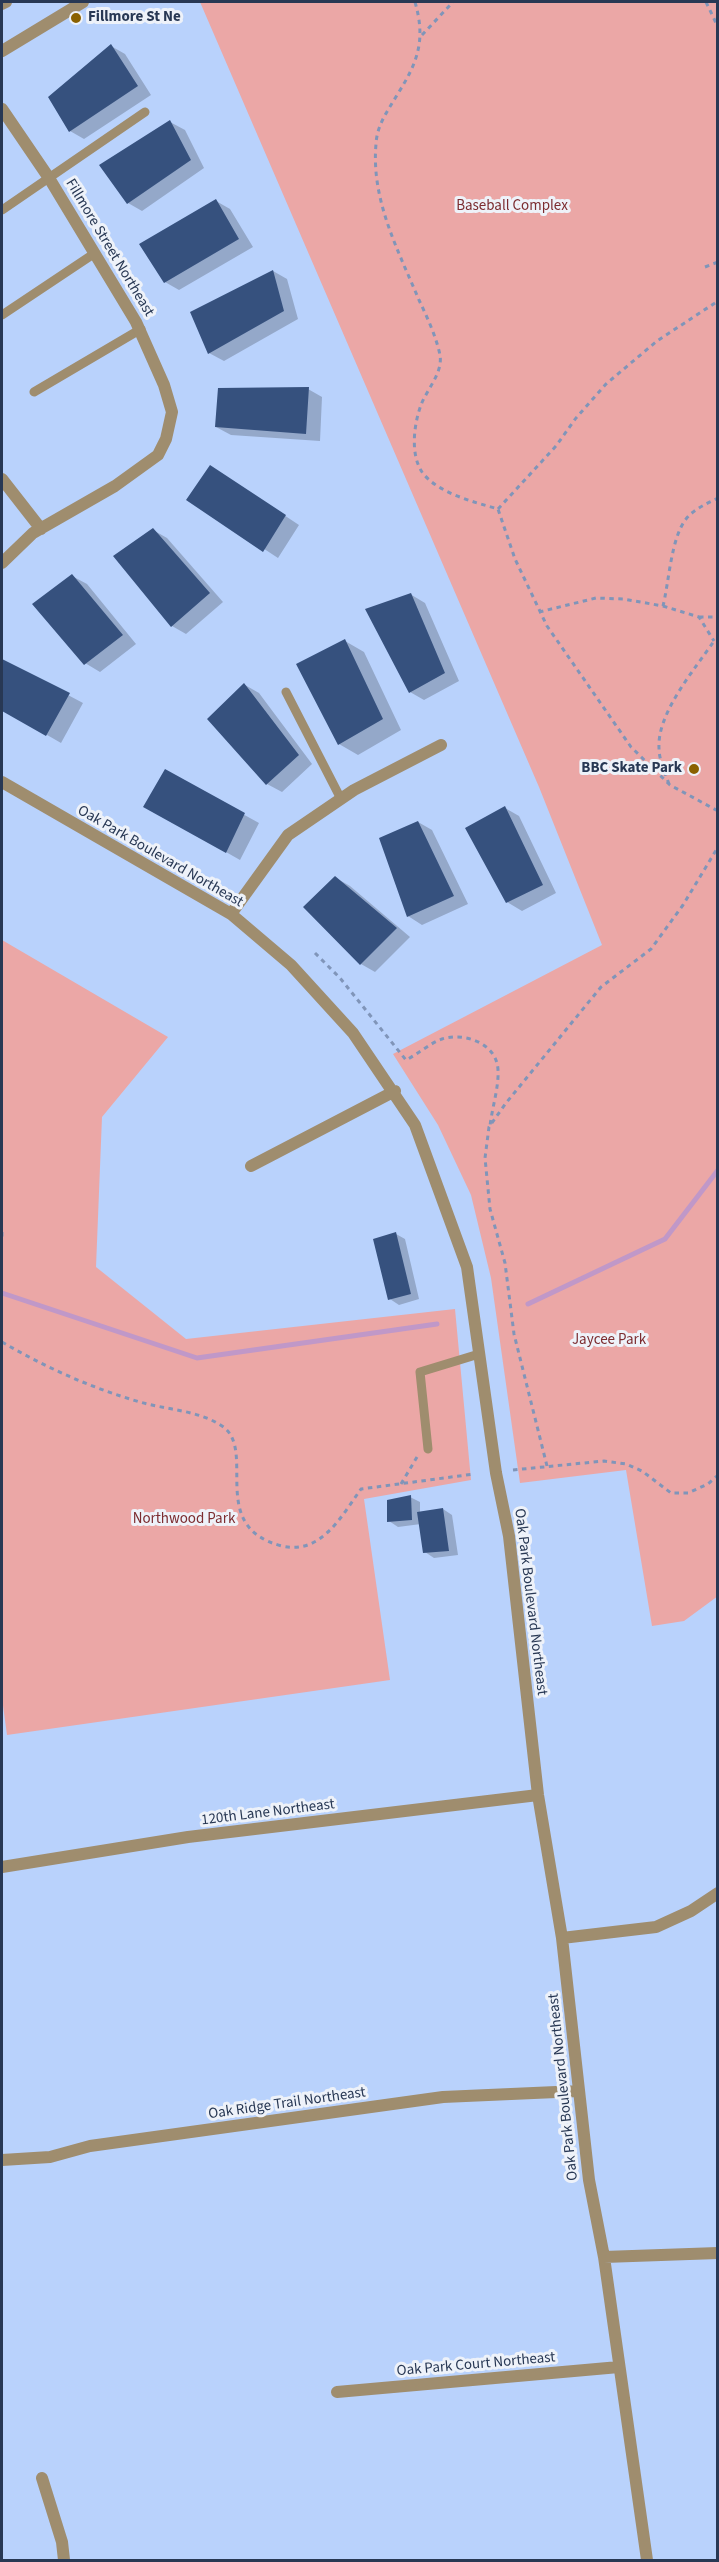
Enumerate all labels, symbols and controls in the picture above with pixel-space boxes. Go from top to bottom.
place label: Fillmore St Ne [88,9,181,27]
marker: Fillmore St Ne [69,11,83,25]
street label: Fillmore Street Northeast [61,176,157,320]
park label: Baseball Complex [456,198,568,216]
place label: BBC Skate Park [581,760,682,778]
marker: BBC Skate Park [687,762,701,776]
street label: Oak Park Boulevard Northeast [74,802,246,912]
park label: Jaycee Park [572,1332,646,1350]
street label: Oak Park Boulevard Northeast [510,1508,550,1696]
park label: Northwood Park [133,1511,235,1529]
street label: 120th Lane Northeast [200,1796,336,1830]
street label: Oak Park Boulevard Northeast [545,1992,583,2182]
street label: Oak Ridge Trail Northeast [207,2084,367,2124]
street label: Oak Park Court Northeast [396,2349,556,2381]

